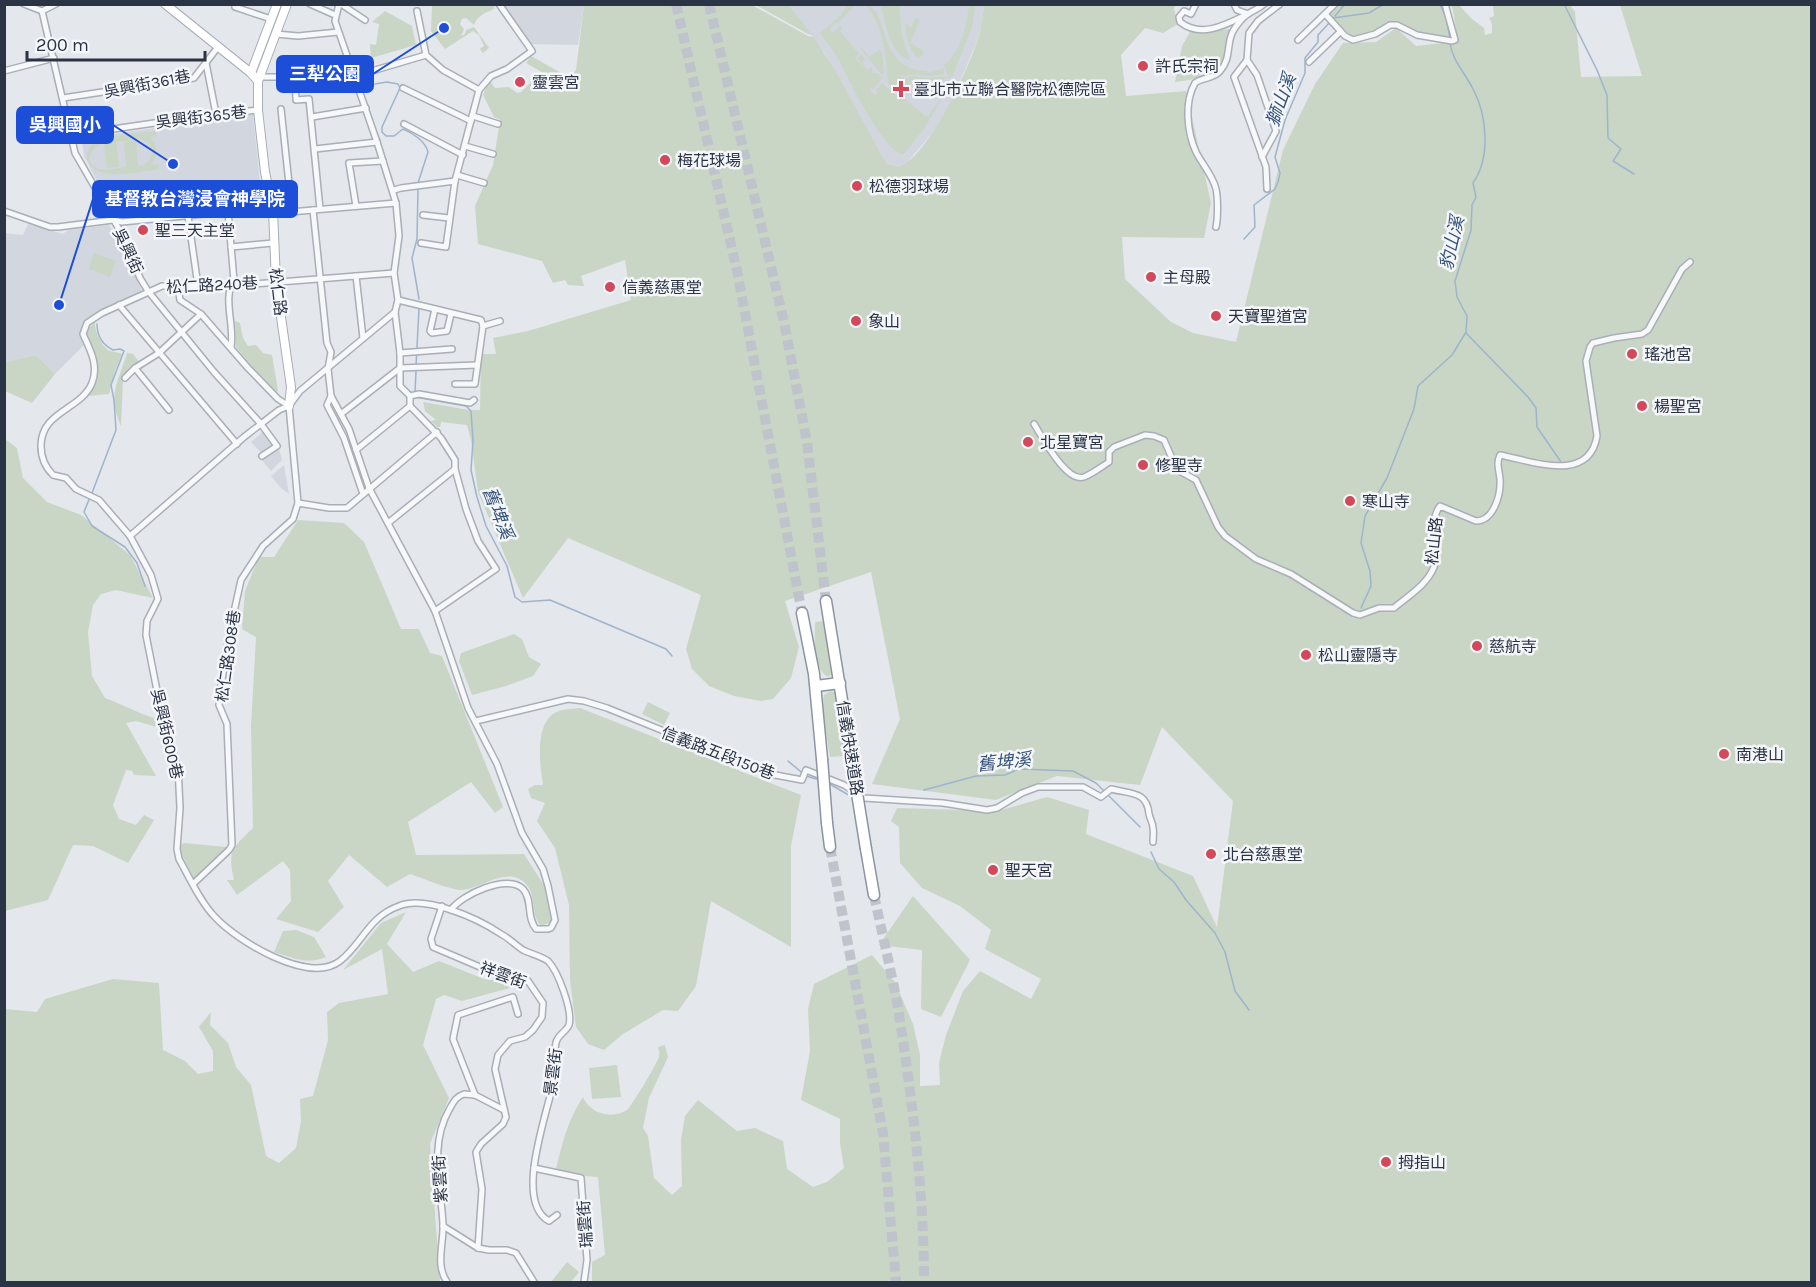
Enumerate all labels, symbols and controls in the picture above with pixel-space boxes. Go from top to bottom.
scale bar [27,24,206,62]
text: 200 m [36,34,89,56]
callout: 三犁公園 [277,56,373,92]
place label: 許氏宗祠 [1155,57,1219,76]
marker: 許氏宗祠 [1136,59,1150,73]
text: 三犁公園 [289,63,361,85]
street label: 吳興街361巷 [102,66,192,102]
water label: 獅山溪 [1261,68,1302,129]
place label: 靈雲宮 [532,73,580,92]
marker: 靈雲宮 [513,75,527,89]
marker: 臺北市立聯合醫院松德院區 [892,80,910,98]
place label: 臺北市立聯合醫院松德院區 [914,80,1106,99]
street label: 吳興街365巷 [154,102,248,132]
callout: 吳興國小 [17,107,113,143]
text: 吳興國小 [29,114,101,136]
place label: 梅花球場 [677,151,741,170]
marker: 梅花球場 [658,153,672,167]
place label: 松德羽球場 [869,177,949,196]
marker: 松德羽球場 [850,179,864,193]
callout: 基督教台灣浸會神學院 [93,181,297,217]
text: 基督教台灣浸會神學院 [105,188,285,210]
water label: 豹山溪 [1435,211,1469,272]
place label: 聖三天主堂 [155,221,235,240]
marker: 聖三天主堂 [136,223,150,237]
street label: 吳興街 [109,225,147,277]
street label: 松仁路 [266,267,290,317]
place label: 主母殿 [1163,268,1211,287]
marker: 主母殿 [1144,270,1158,284]
street label: 松仁路240巷 [166,273,258,297]
place label: 信義慈惠堂 [622,278,702,297]
marker: 信義慈惠堂 [603,280,617,294]
place label: 天寶聖道宮 [1228,307,1308,326]
marker: 天寶聖道宮 [1209,309,1223,323]
place label: 象山 [868,312,900,331]
marker: 象山 [849,314,863,328]
place label: 瑤池宮 [1644,345,1692,364]
marker: 瑤池宮 [1625,347,1639,361]
place label: 楊聖宮 [1654,397,1702,416]
marker: 楊聖宮 [1635,399,1649,413]
place label: 北星寶宮 [1040,433,1104,452]
marker: 北星寶宮 [1021,435,1035,449]
place label: 修聖寺 [1155,456,1203,475]
marker: 修聖寺 [1136,458,1150,472]
water label: 舊埤溪 [478,484,519,545]
place label: 寒山寺 [1362,492,1410,511]
marker: 寒山寺 [1343,494,1357,508]
street label: 松山路 [1422,516,1446,566]
street label: 松仁路308巷 [212,609,244,703]
place label: 慈航寺 [1489,637,1537,656]
marker: 慈航寺 [1470,639,1484,653]
place label: 松山靈隱寺 [1318,646,1398,665]
marker: 松山靈隱寺 [1299,648,1313,662]
street label: 吳興街600巷 [147,687,187,781]
street label: 信義快速道路 [833,699,867,797]
street label: 信義路五段150巷 [659,723,777,783]
place label: 南港山 [1736,745,1784,764]
marker: 南港山 [1717,747,1731,761]
water label: 舊埤溪 [976,748,1035,776]
place label: 北台慈惠堂 [1223,845,1303,864]
marker: 北台慈惠堂 [1204,847,1218,861]
place label: 聖天宮 [1005,861,1053,880]
marker: 聖天宮 [986,863,1000,877]
street label: 祥雲街 [477,958,529,992]
street label: 景雲街 [541,1047,565,1097]
place label: 拇指山 [1398,1153,1446,1172]
street label: 紫雲街 [429,1155,451,1203]
marker: 拇指山 [1379,1155,1393,1169]
street label: 瑞雲街 [574,1199,596,1249]

